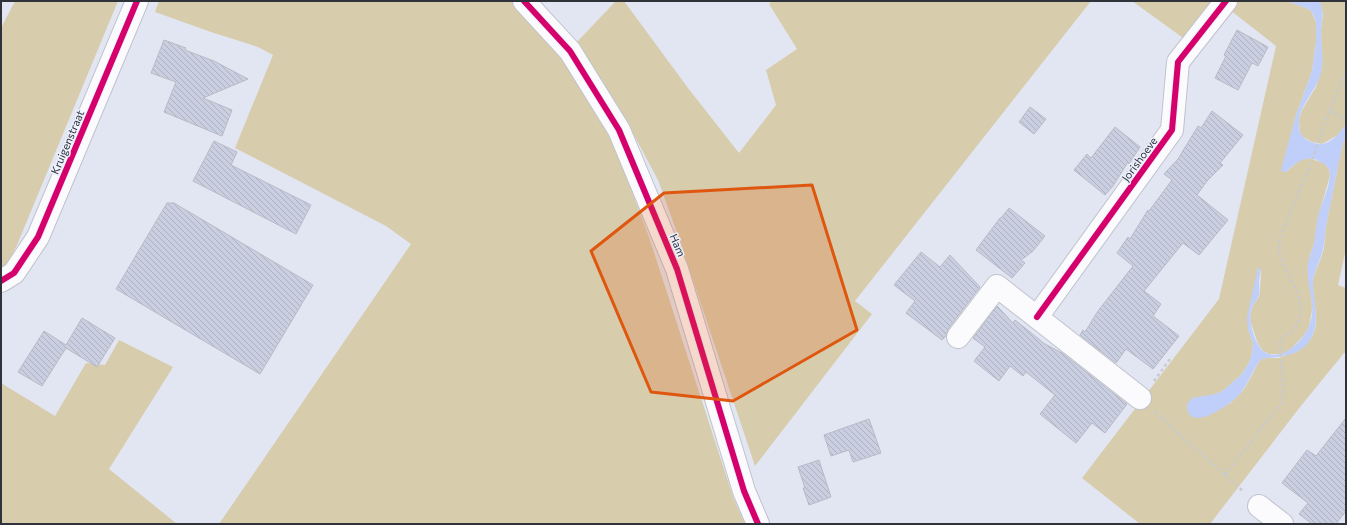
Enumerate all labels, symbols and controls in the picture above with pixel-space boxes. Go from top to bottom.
street label: Kruigenstraat [48,107,87,176]
street label: Jorishoeve [1119,134,1160,184]
street label: Ham [667,232,689,258]

